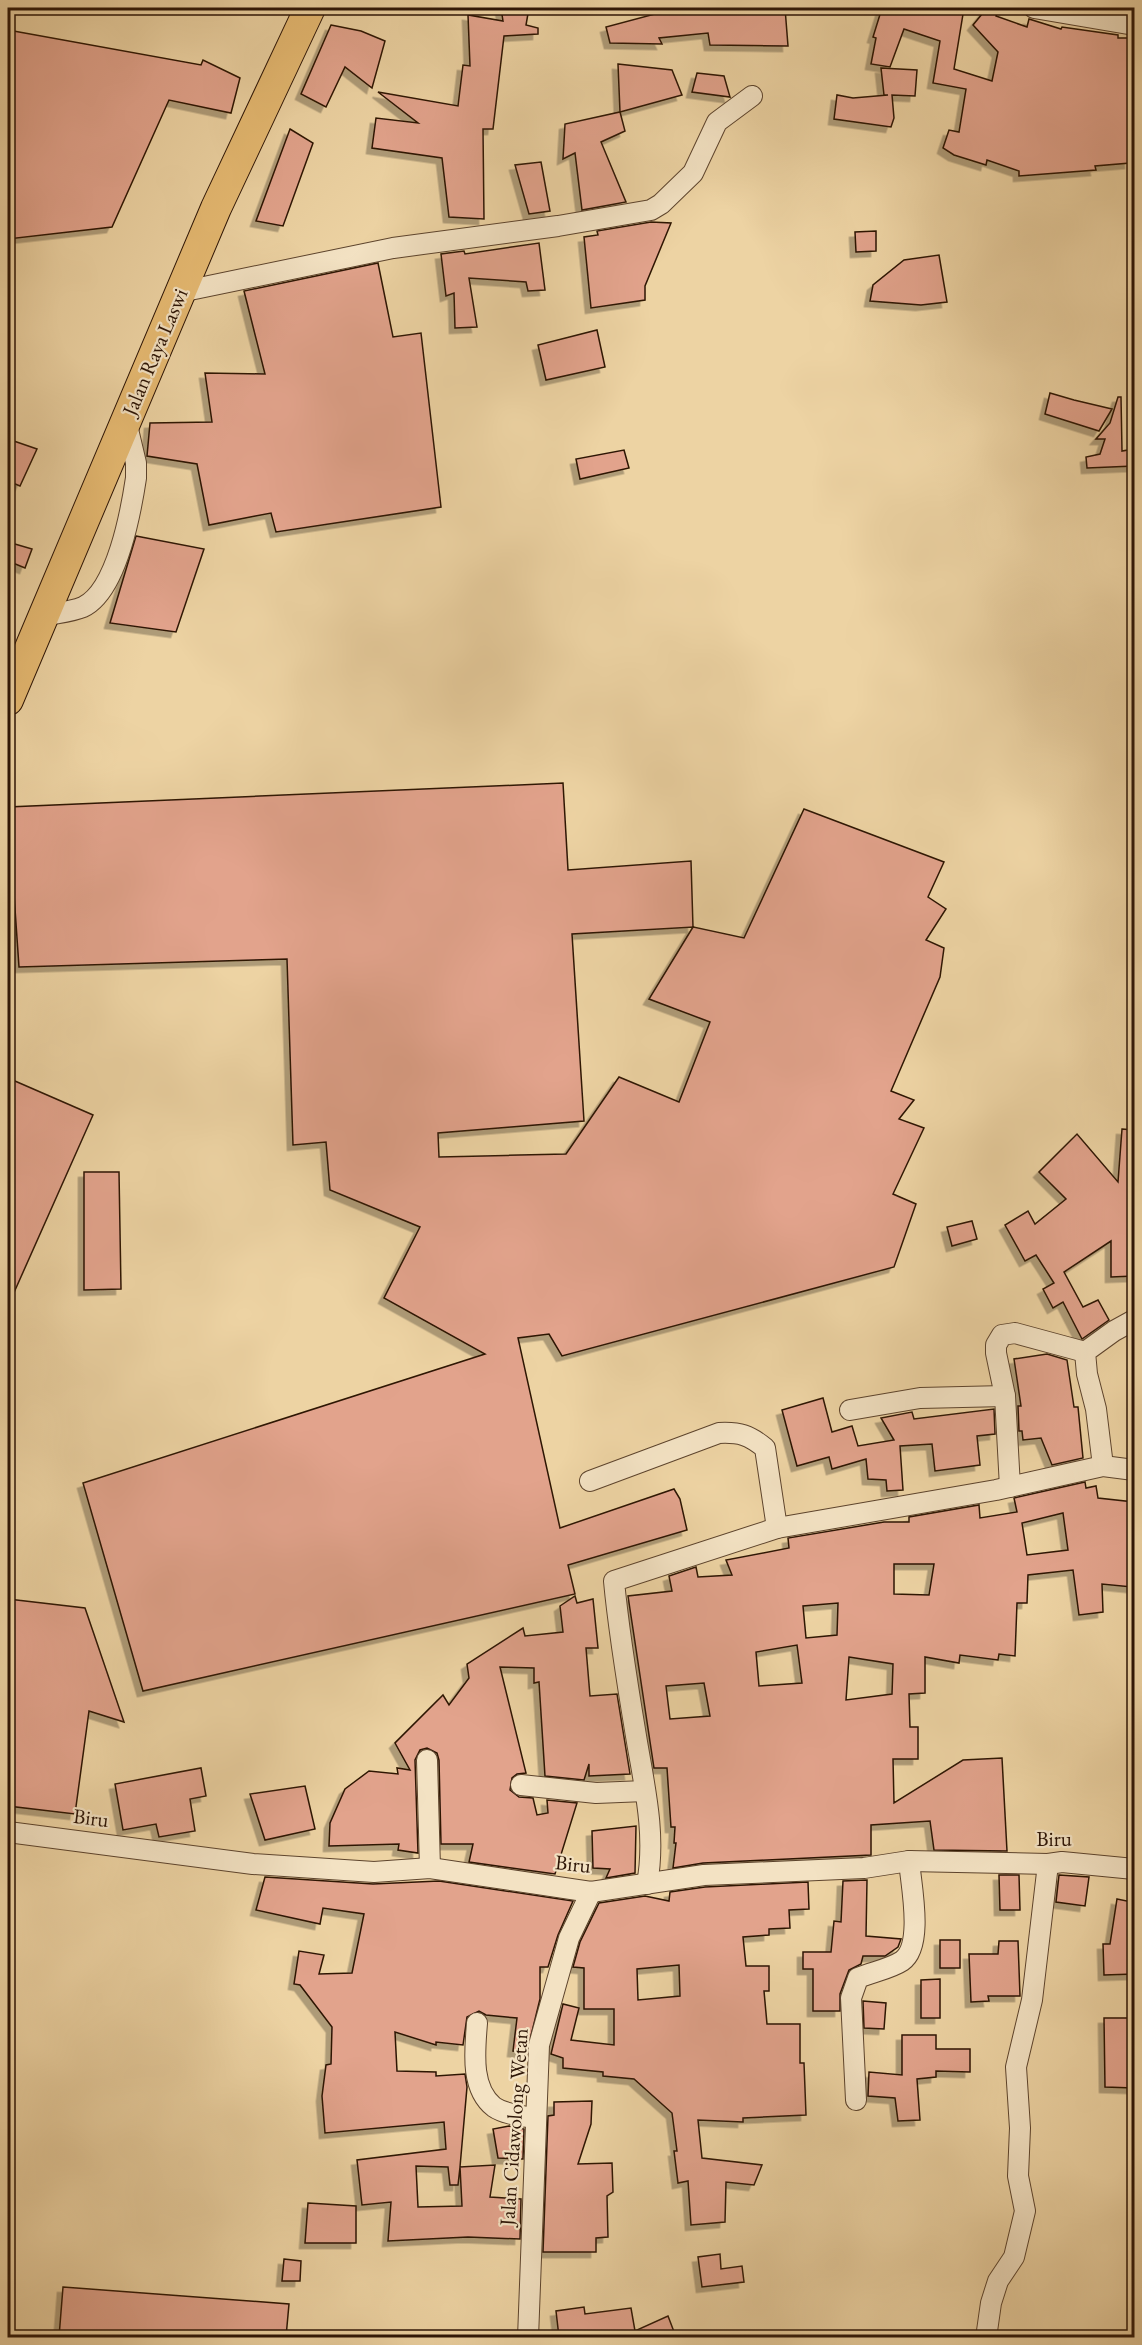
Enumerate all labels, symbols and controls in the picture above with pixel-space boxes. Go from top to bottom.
street label: Jalan Raya Laswi [115,284,193,421]
street label: Biru [72,1802,110,1833]
street label: Biru [1036,1825,1072,1852]
street label: Biru [554,1848,592,1879]
street label: Jalan Cidawolong Wetan [493,2027,534,2229]

